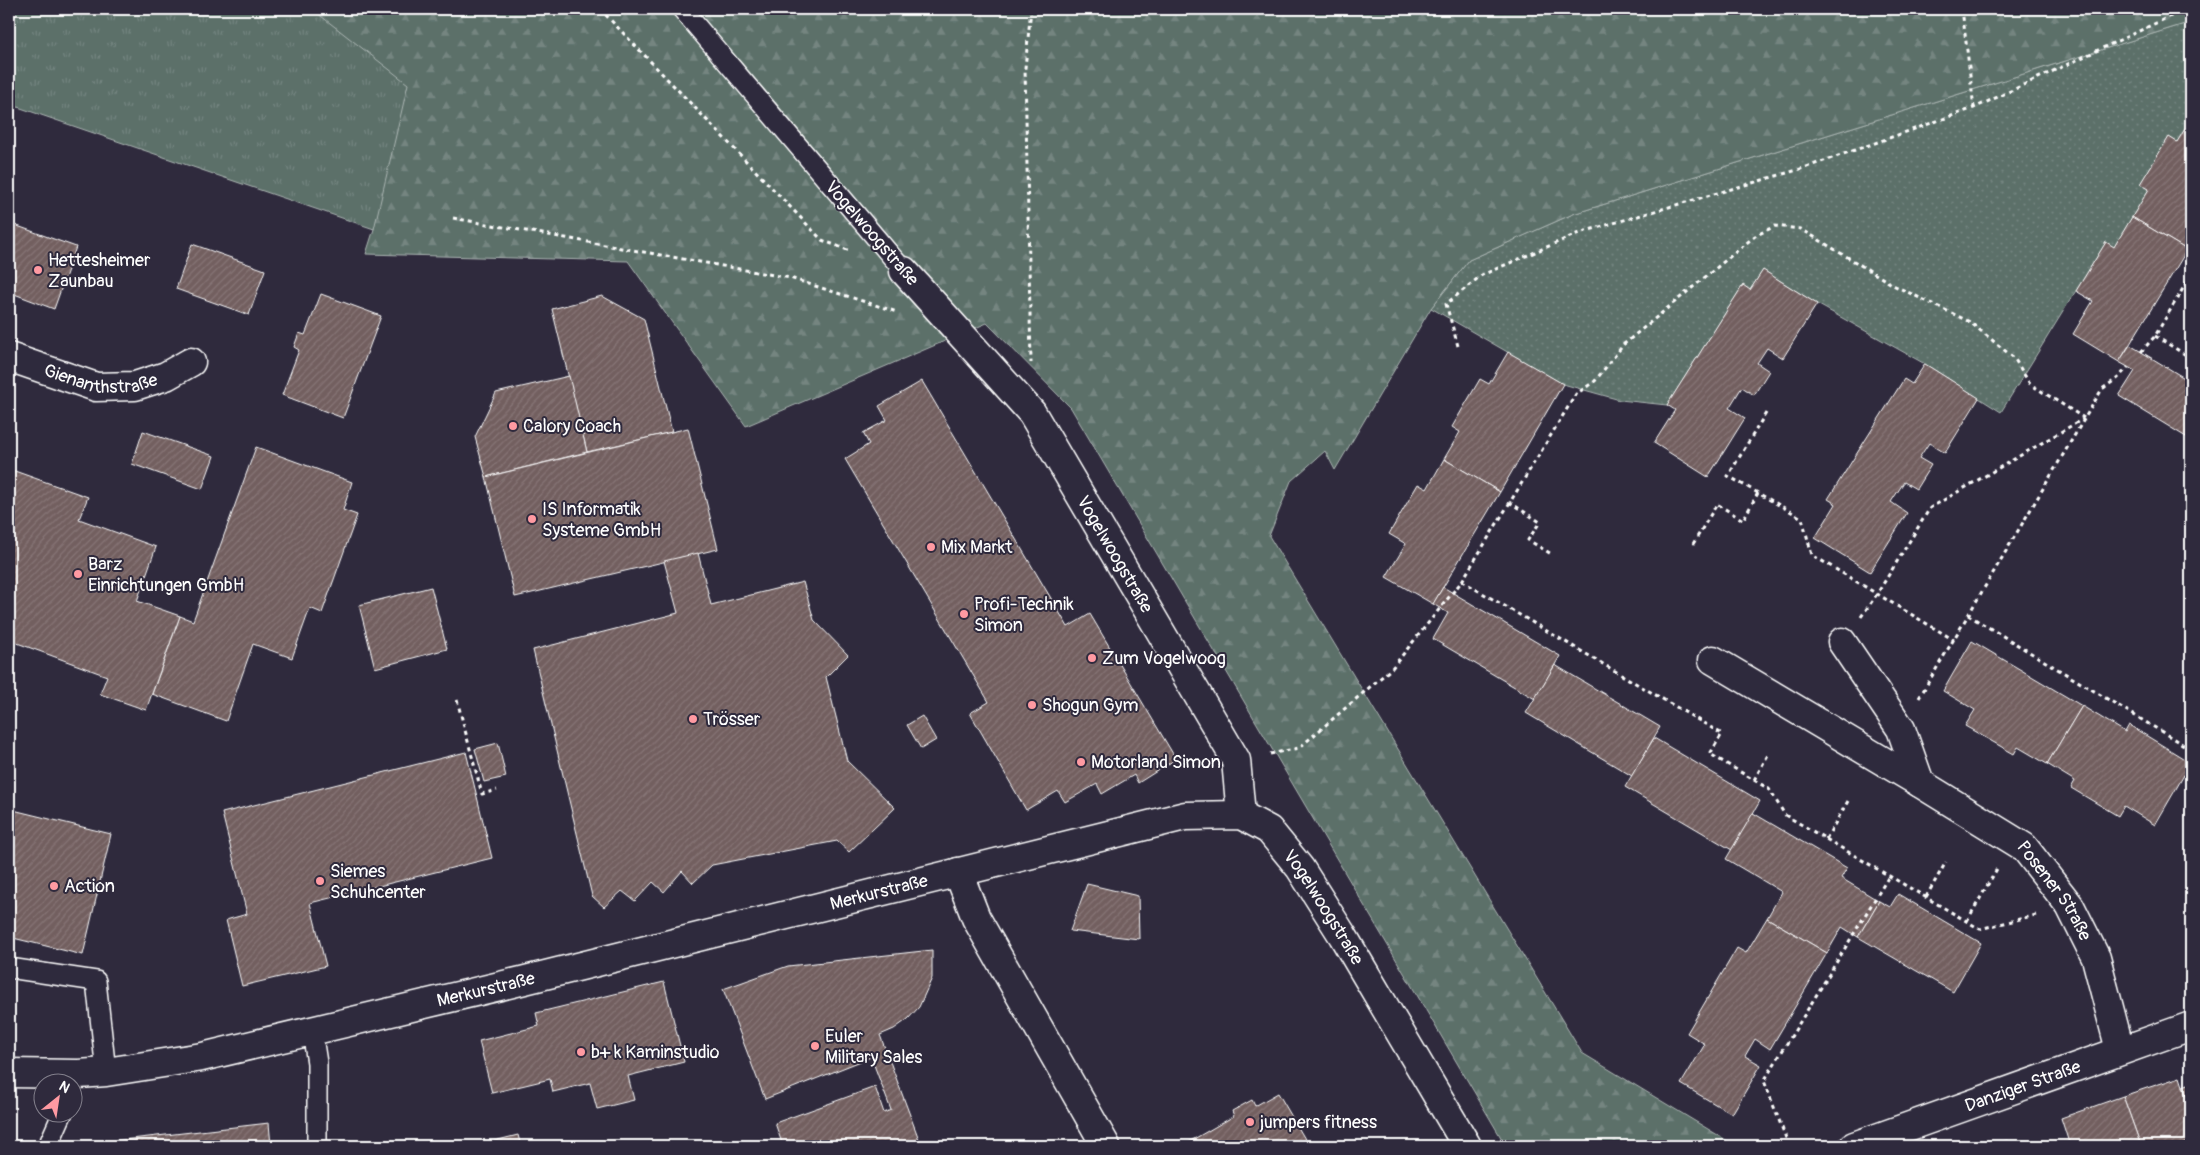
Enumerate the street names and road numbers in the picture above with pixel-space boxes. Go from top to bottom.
street label: Vogelwoogstraße [820,176,924,291]
street label: Gienanthstraße [41,359,161,399]
street label: Vogelwoogstraße [1071,492,1158,617]
street label: Posener Straße [2012,836,2097,945]
street label: Vogelwoogstraße [1278,845,1369,969]
street label: Merkurstraße [828,869,931,916]
street label: Merkurstraße [435,967,537,1013]
street label: Danziger Straße [1962,1055,2084,1118]

